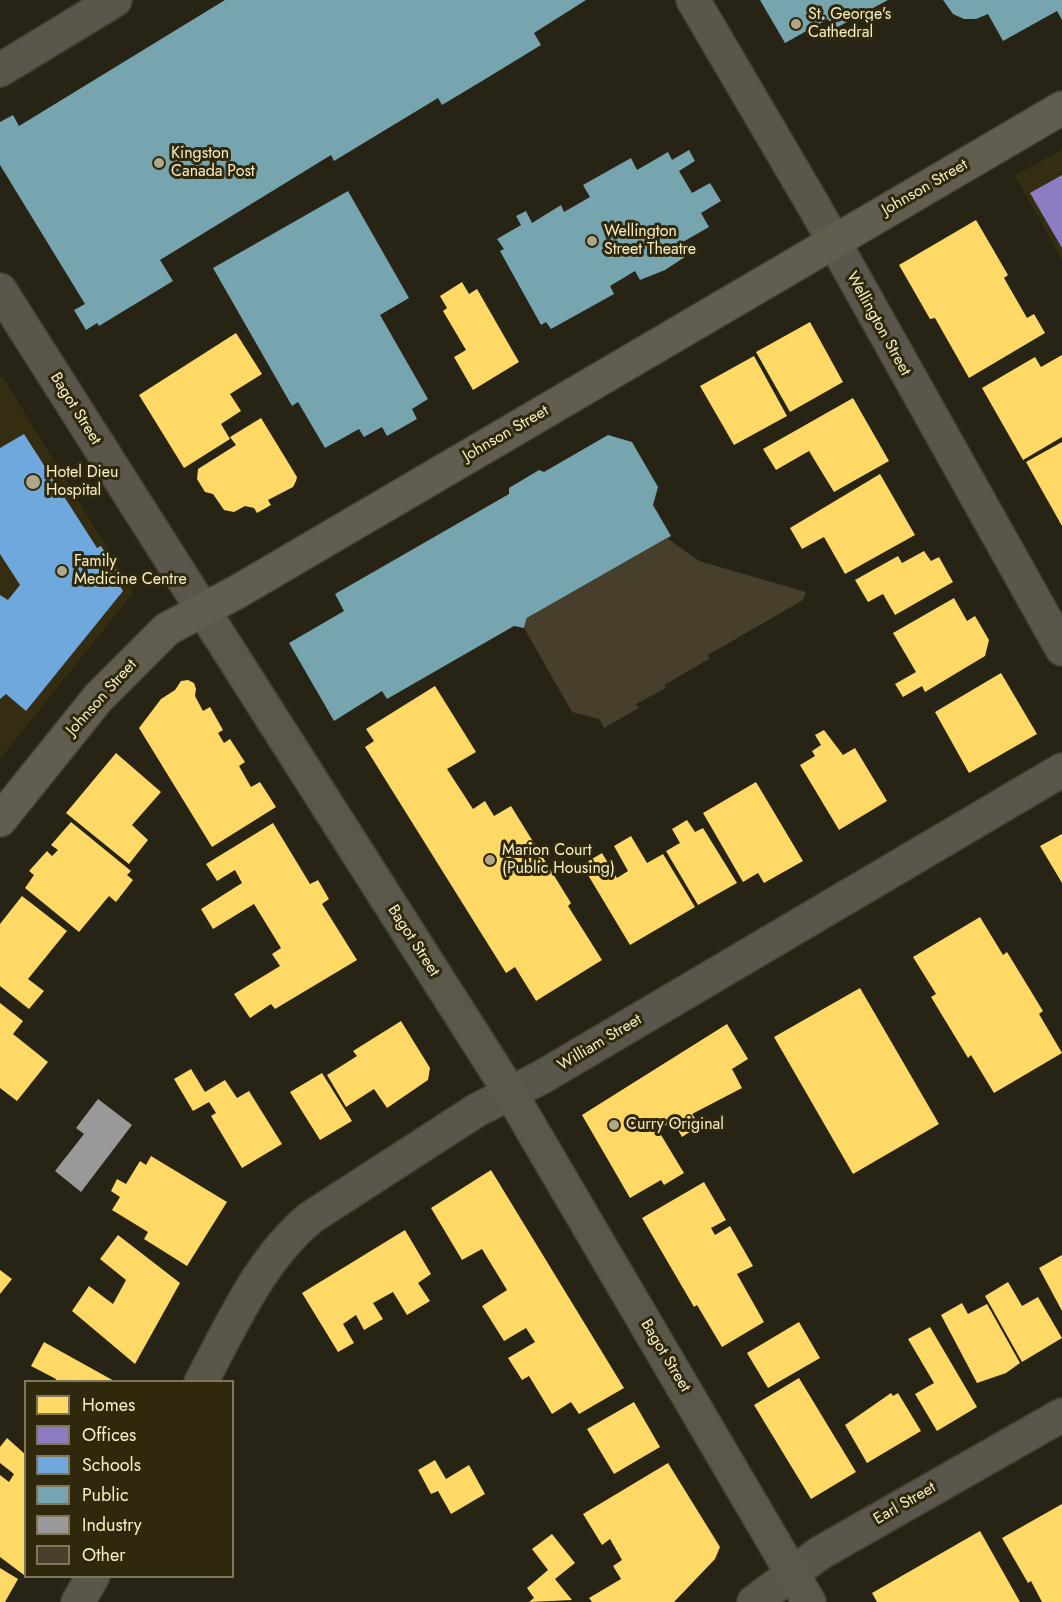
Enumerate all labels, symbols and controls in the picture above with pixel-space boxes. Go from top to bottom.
place label: St. George's Cathedral [808,5,891,43]
marker: St. George's Cathedral [789,17,803,31]
place label: Kingston Canada Post [171,144,255,182]
marker: Kingston Canada Post [152,156,166,170]
street label: Johnson Street [879,156,971,220]
place label: Wellington Street Theatre [604,222,696,260]
marker: Wellington Street Theatre [585,234,599,248]
street label: Wellington Street [842,269,914,379]
street label: Bagot Street [45,369,105,449]
street label: Johnson Street [460,402,552,466]
place label: Hotel Dieu Hospital [46,463,118,501]
marker: Hotel Dieu Hospital [24,473,42,491]
place label: Family Medicine Centre [74,552,187,590]
marker: Family Medicine Centre [55,564,69,578]
street label: Johnson Street [63,656,141,740]
place label: Marion Court (Public Housing) [502,841,615,879]
marker: Marion Court (Public Housing) [483,853,497,867]
street label: Bagot Street [383,902,443,980]
street label: William Street [554,1010,646,1076]
place label: Curry Original [626,1115,724,1135]
marker: Curry Original [607,1118,621,1132]
street label: Bagot Street [636,1316,694,1396]
legend [24,1380,234,1578]
text: Homes [82,1392,135,1418]
text: Offices [82,1422,136,1448]
text: Schools [82,1452,141,1478]
street label: Earl Street [870,1479,940,1529]
text: Public [82,1482,129,1508]
text: Industry [82,1512,142,1538]
text: Other [82,1542,125,1568]

